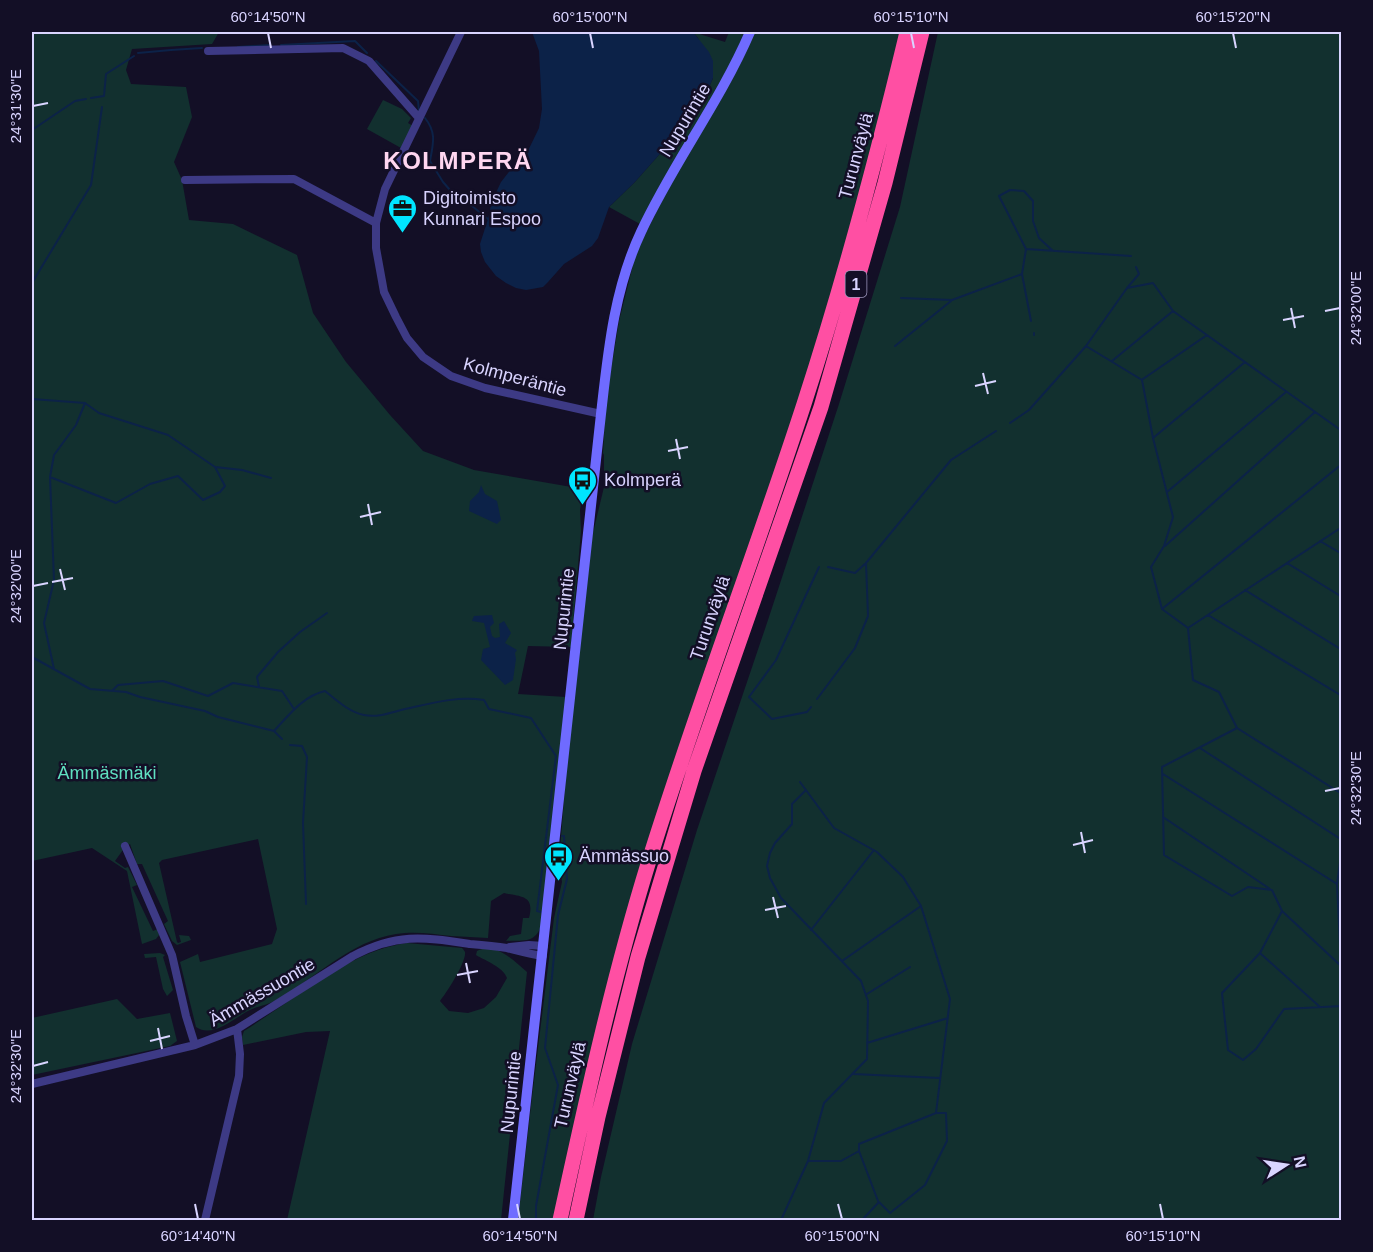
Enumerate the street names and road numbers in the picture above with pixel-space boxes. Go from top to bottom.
street label: Nupurintie [655,80,715,160]
street label: Turunväylä [835,110,877,201]
road number: 1 [846,271,866,297]
street label: Kolmperäntie [461,354,569,400]
street label: Nupurintie [550,567,578,651]
street label: Turunväylä [686,572,734,663]
street label: Ämmässuontie [205,954,319,1030]
street label: Turunväylä [550,1039,590,1130]
street label: Nupurintie [497,1050,525,1134]

